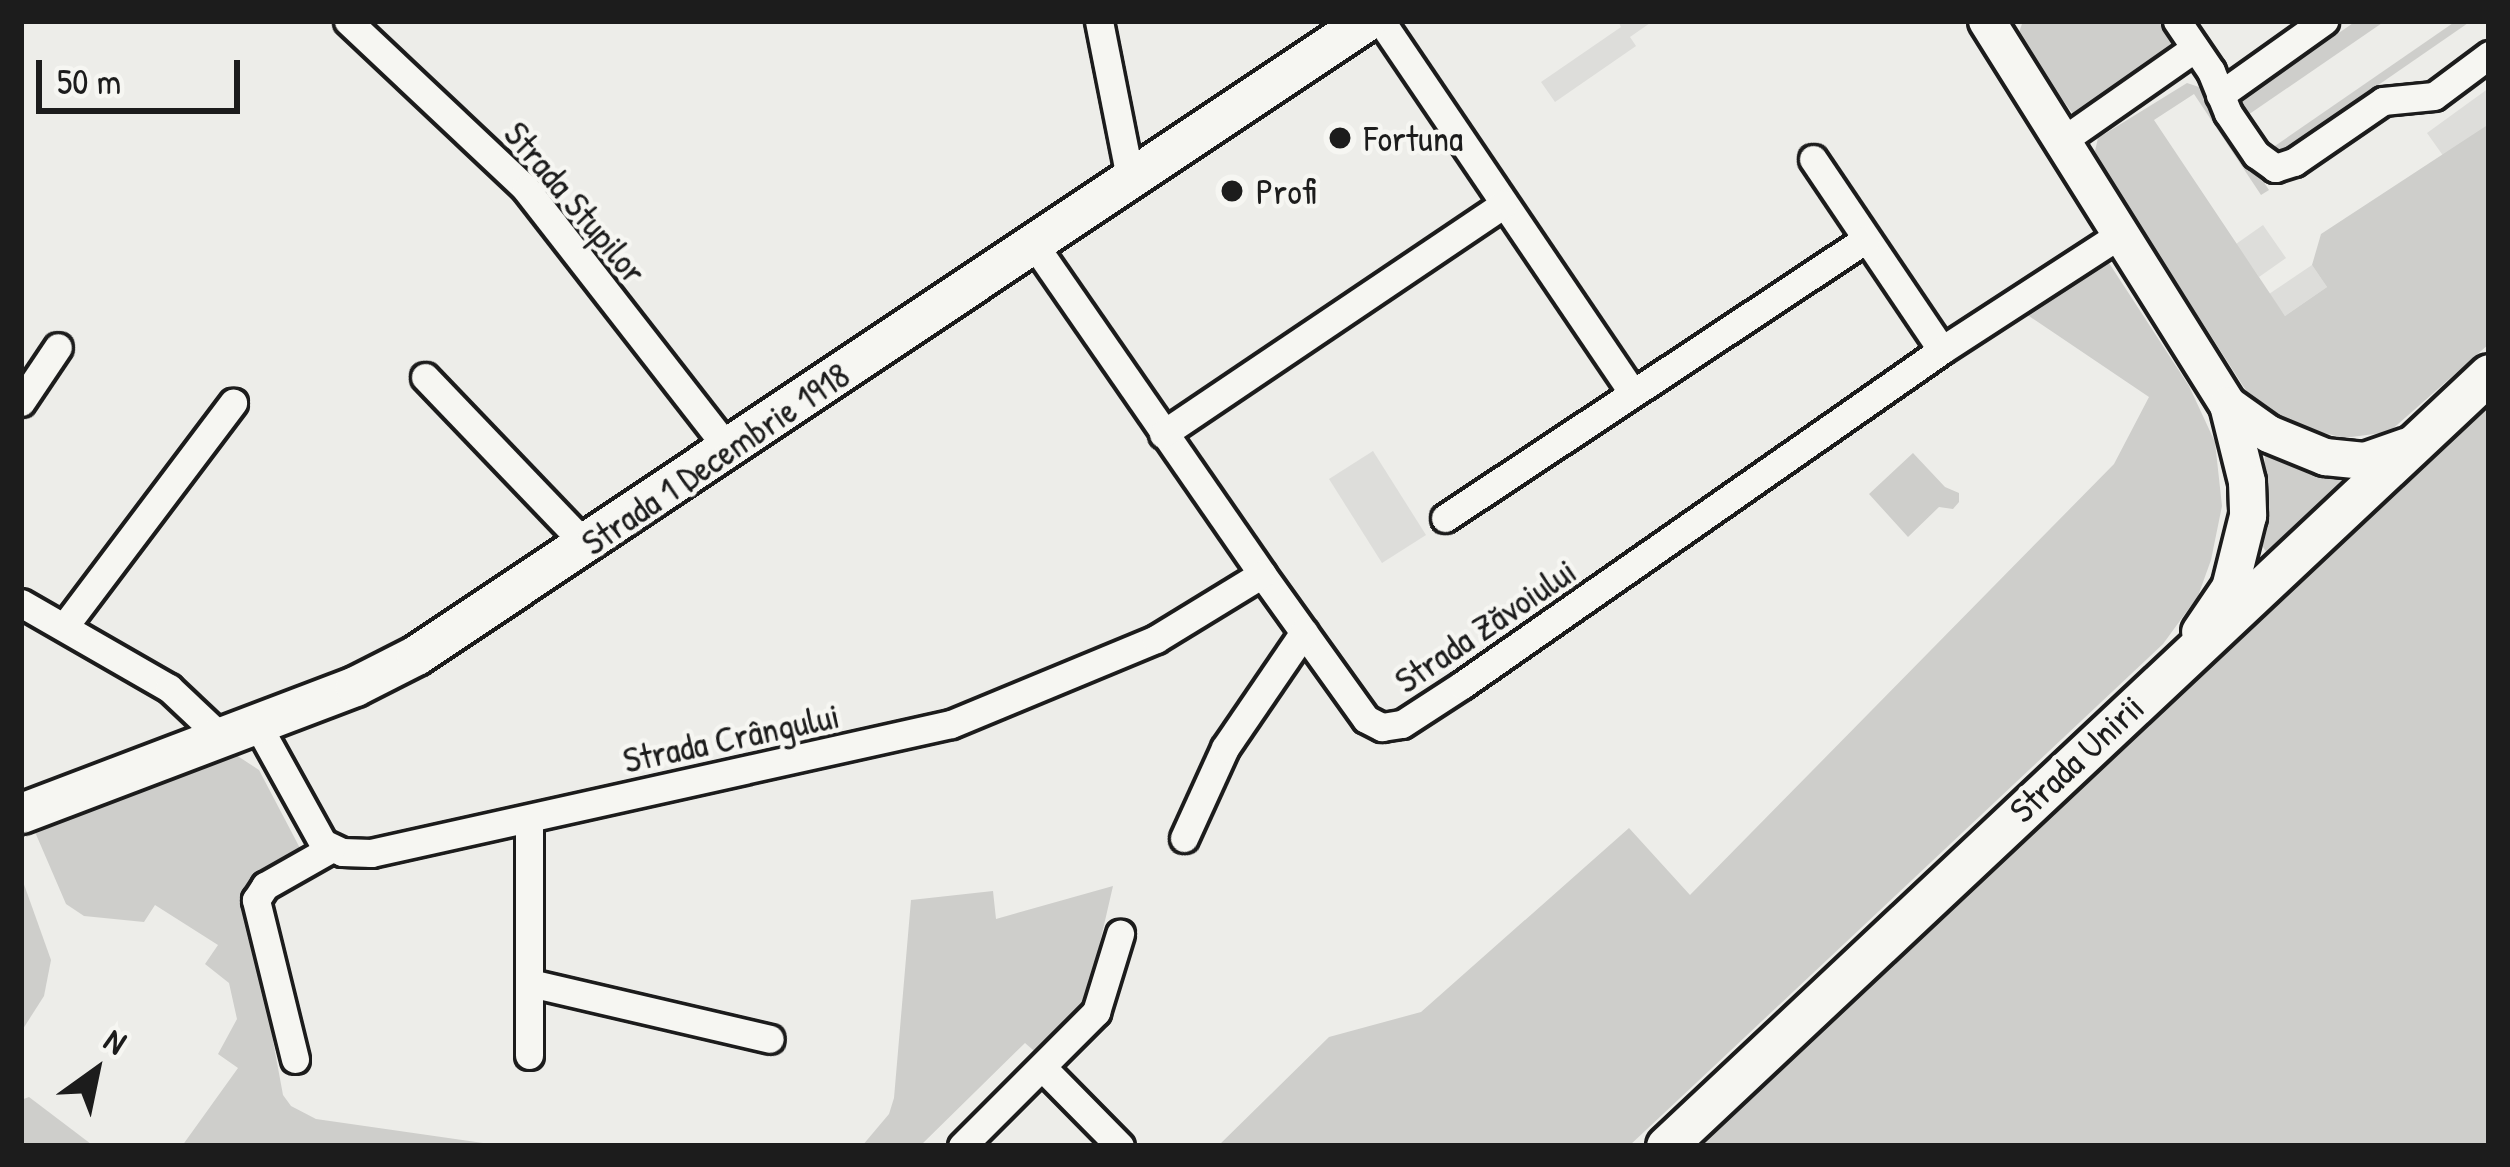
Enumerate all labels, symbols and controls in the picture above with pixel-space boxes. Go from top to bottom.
scale bar [42,36,246,110]
text: 50 m [57,56,121,105]
street label: Strada Stupilor [496,112,656,292]
place label: Fortuna [1364,116,1463,160]
marker: Fortuna [1327,125,1353,151]
place label: Profi [1256,169,1316,213]
marker: Profi [1219,178,1245,204]
street label: Strada 1 Decembrie 1918 [573,353,857,563]
street label: Strada Zăvoiului [1386,549,1584,701]
street label: Strada Unirii [2000,685,2152,831]
street label: Strada Crângului [619,693,843,781]
north arrow [36,1011,156,1131]
text: N [96,1018,135,1064]

